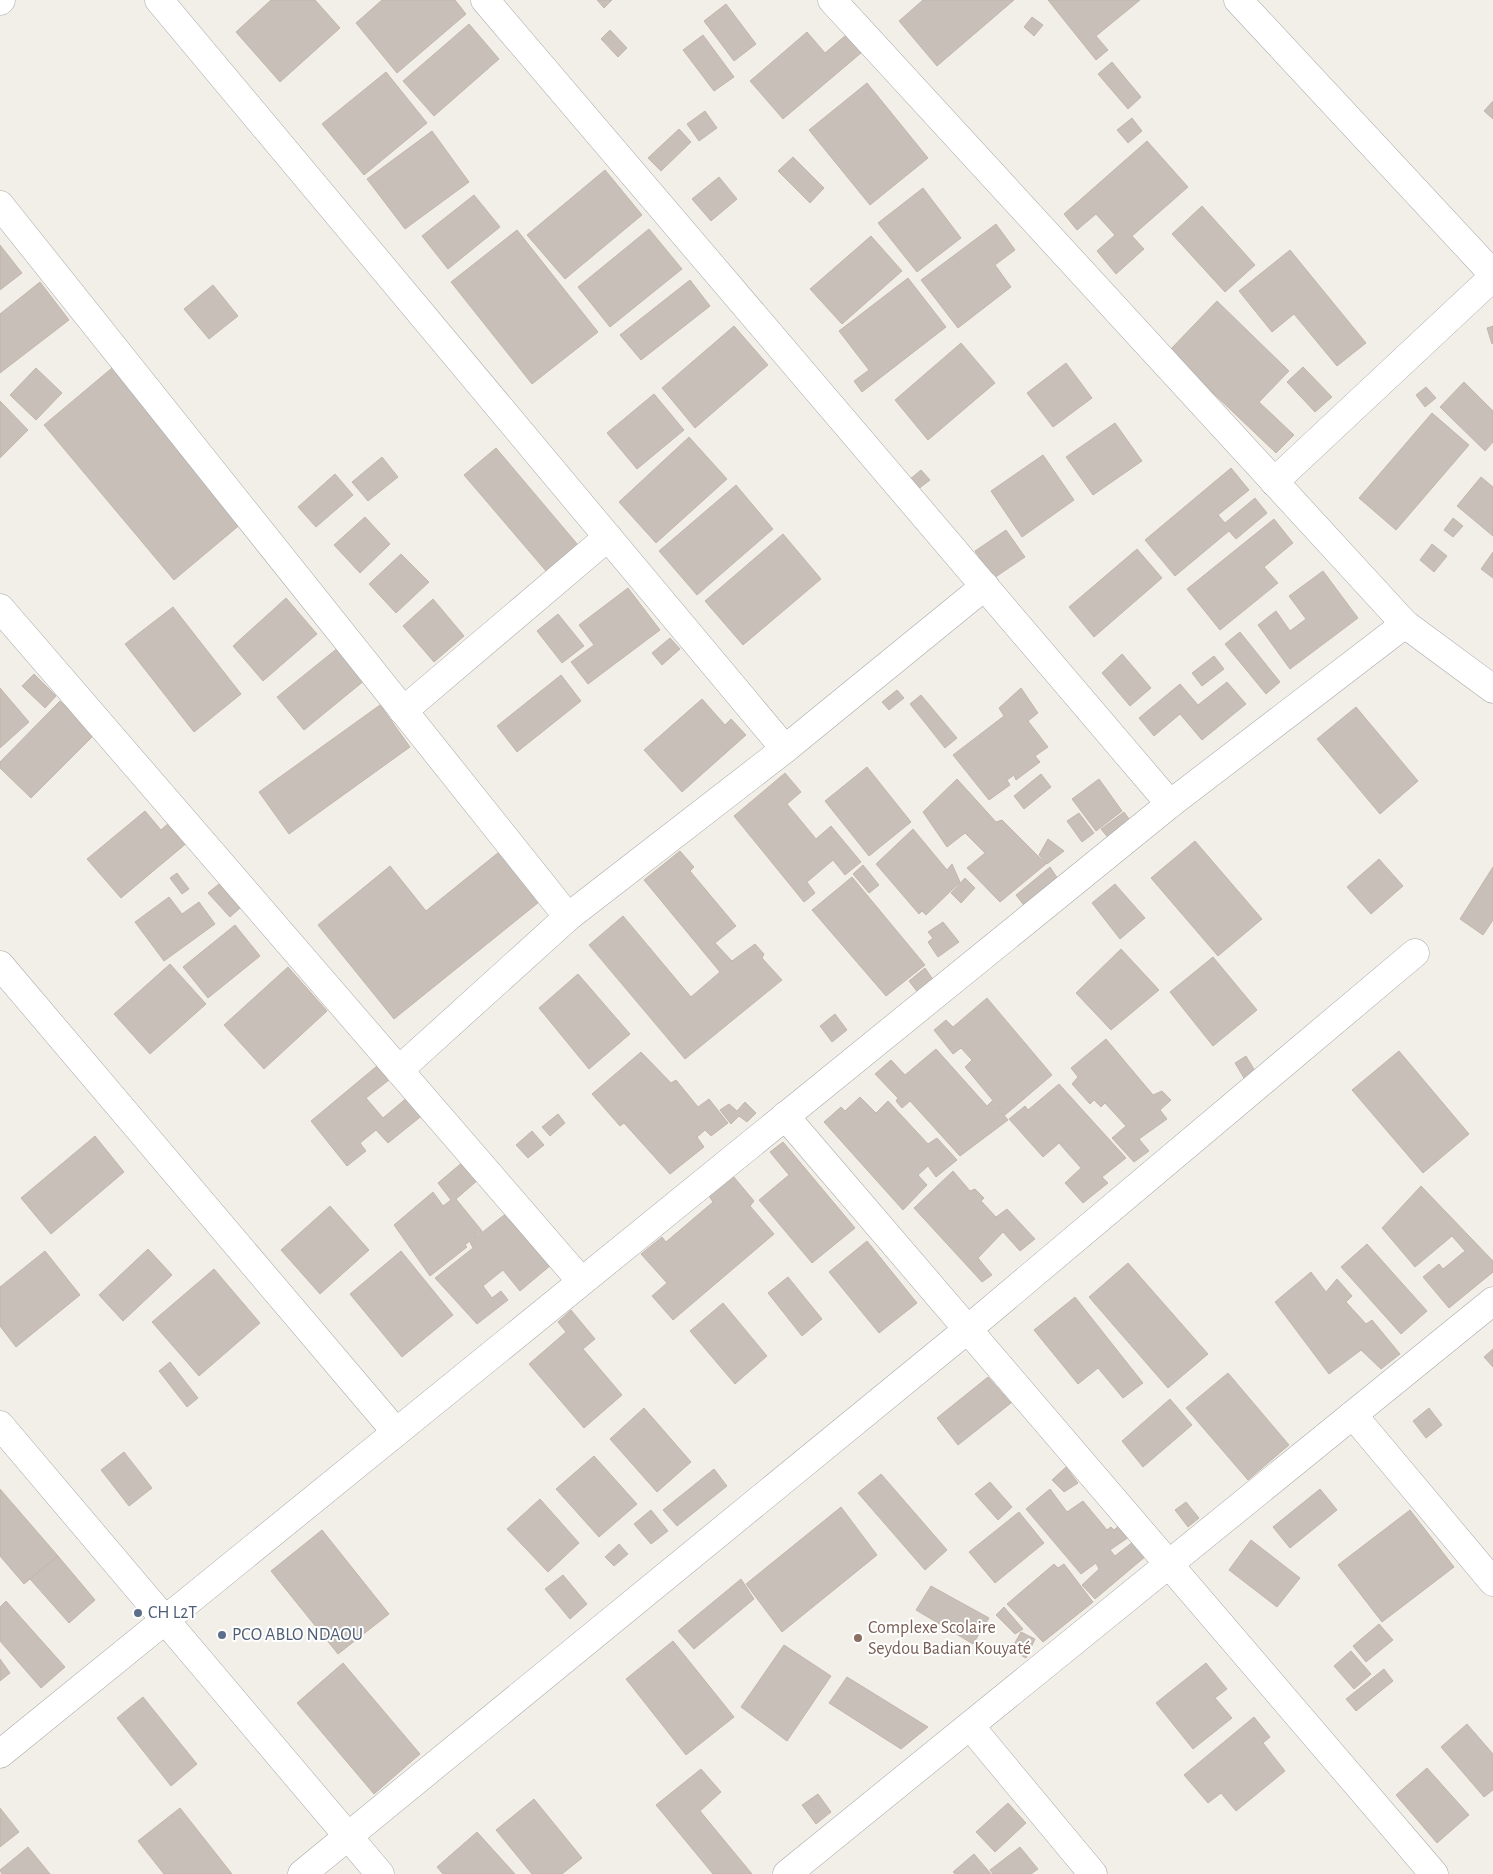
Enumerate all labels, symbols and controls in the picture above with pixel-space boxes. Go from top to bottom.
place label: CH L2T [148,1604,197,1622]
marker: CH L2T [132,1607,144,1619]
place label: Complexe Scolaire Seydou Badian Kouyaté [868,1619,1031,1658]
place label: PCO ABLO NDAOU [232,1626,363,1644]
marker: PCO ABLO NDAOU [216,1629,228,1641]
marker: Complexe Scolaire Seydou Badian Kouyaté [852,1632,864,1644]

